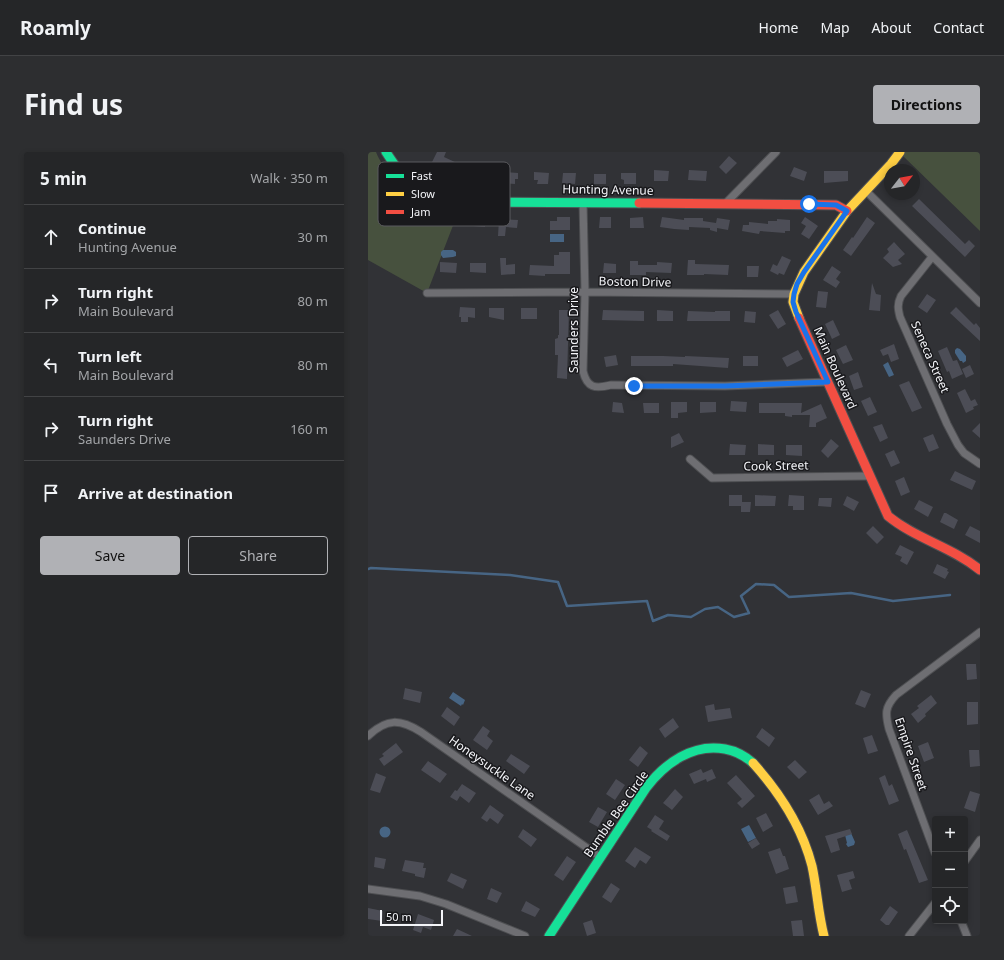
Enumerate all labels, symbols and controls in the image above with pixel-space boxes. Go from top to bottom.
text: Roamly [20,15,91,41]
text: Home [759,18,798,37]
text: Map [820,18,850,37]
text: About [872,18,911,37]
text: Contact [933,18,984,37]
text: Find us [24,85,123,123]
button: Directions [873,85,980,124]
legend [378,162,510,226]
north arrow [884,164,920,200]
text: 5 min [40,167,87,190]
text: Fast [411,168,432,183]
text: Walk · 350 m [250,169,328,187]
street label: Hunting Avenue [562,180,654,199]
text: Slow [411,186,435,201]
route start [800,195,818,213]
text: Jam [410,204,430,219]
text: Continue [78,218,146,238]
icon: ahead [40,226,62,248]
text: 30 m [298,228,328,246]
text: Hunting Avenue [78,238,177,256]
street label: Boston Drive [599,272,672,291]
text: Turn right [78,282,153,302]
street label: Saunders Drive [565,287,582,373]
icon: right [40,290,62,312]
text: 80 m [298,292,328,310]
text: Main Boulevard [78,302,174,320]
street label: Seneca Street [907,318,954,396]
street label: Main Boulevard [810,324,861,412]
text: Turn left [78,346,142,366]
icon: left [40,354,62,376]
text: 80 m [298,356,328,374]
text: Main Boulevard [78,366,174,384]
route end [625,377,643,395]
text: Turn right [78,410,153,430]
icon: right [40,418,62,440]
text: 160 m [290,420,328,438]
text: Saunders Drive [78,430,171,448]
street label: Cook Street [743,456,809,475]
icon: arrive [40,482,62,504]
text: Arrive at destination [78,483,233,503]
button: Save [40,536,180,575]
button: Share [188,536,328,575]
street label: Empire Street [891,715,932,793]
street label: Honeysuckle Lane [446,731,539,804]
street label: Bumble Bee Circle [579,767,652,860]
map controls [932,816,968,924]
button: + [932,816,968,852]
button: − [932,852,968,888]
button: locate [932,888,968,924]
scale bar [380,908,443,927]
text: 50 m [386,909,412,924]

